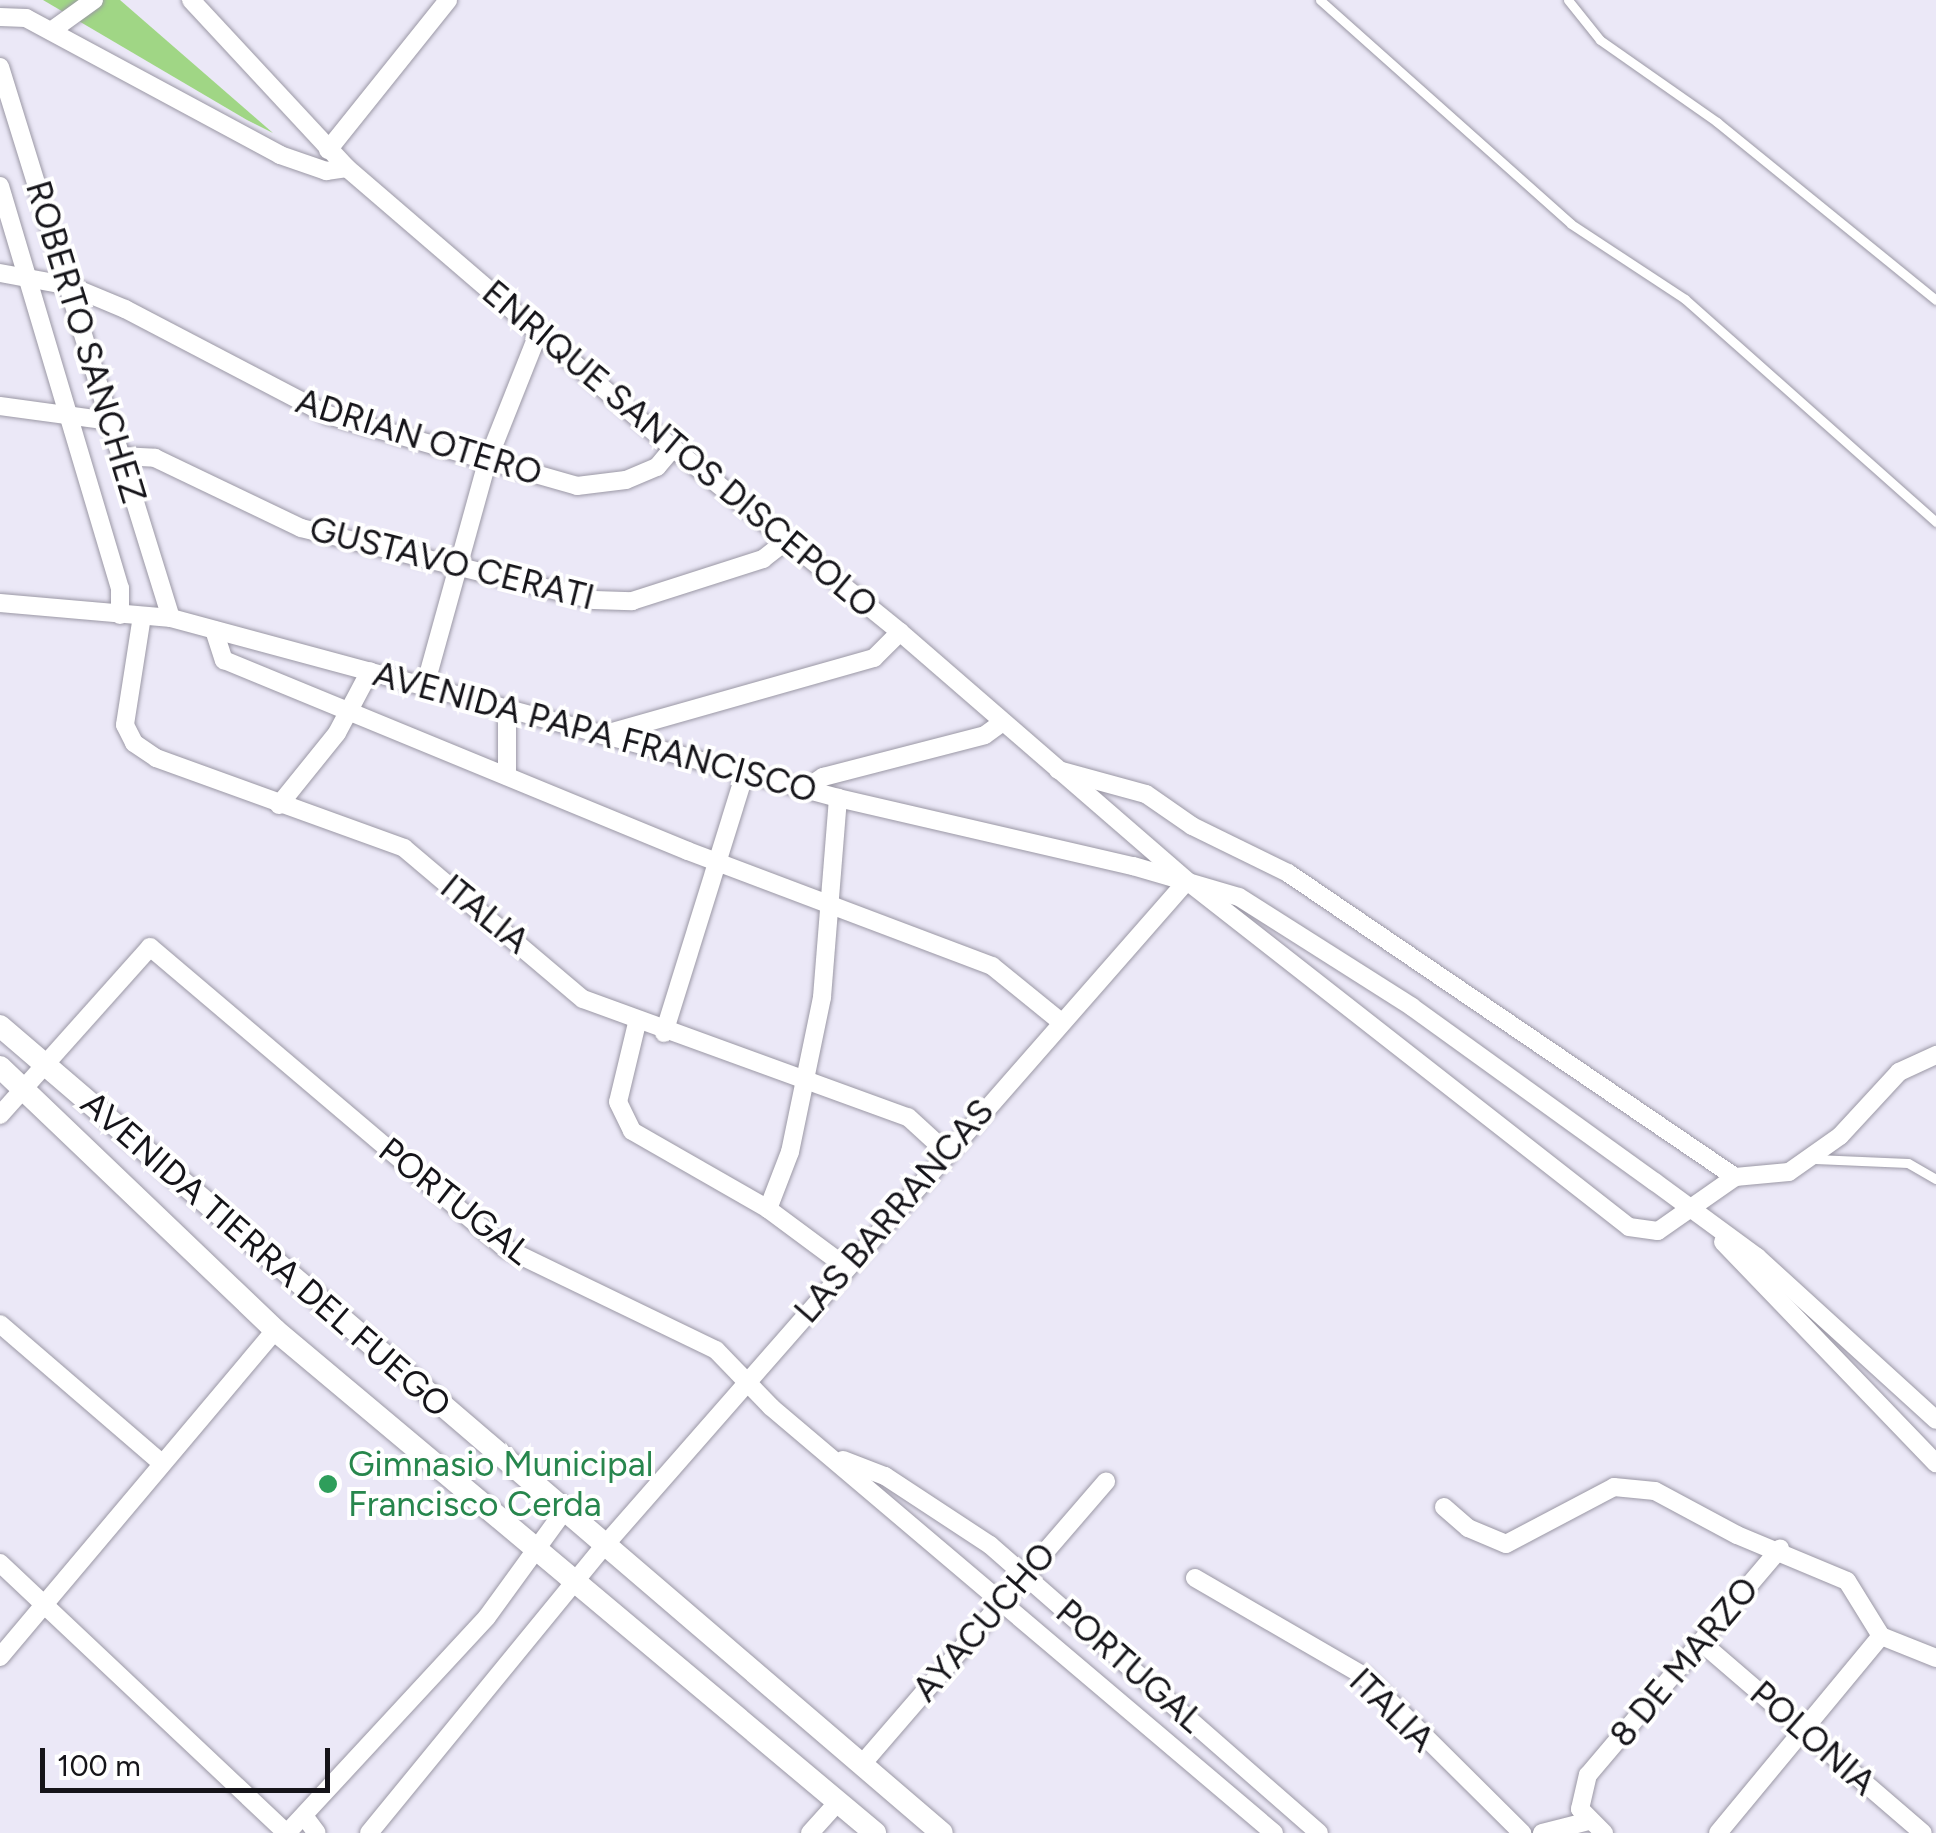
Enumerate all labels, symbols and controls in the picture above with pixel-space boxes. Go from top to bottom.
street label: ROBERTO SANCHEZ [17,176,155,508]
street label: ENRIQUE SANTOS DISCEPOLO [474,271,886,627]
street label: ADRIAN OTERO [291,380,547,494]
street label: GUSTAVO CERATI [305,507,599,619]
street label: AVENIDA PAPA FRANCISCO [369,653,821,811]
street label: ITALIA [432,866,538,962]
street label: AVENIDA TIERRA DEL FUEGO [73,1082,459,1426]
street label: LAS BARRANCAS [786,1091,1002,1331]
street label: PORTUGAL [371,1129,539,1273]
place label: Gimnasio Municipal Francisco Cerda [348,1443,653,1525]
marker: Gimnasio Municipal Francisco Cerda [317,1473,339,1495]
street label: AYACUCHO [904,1534,1064,1710]
street label: 8 DE MARZO [1601,1569,1767,1755]
street label: PORTUGAL [1048,1591,1212,1741]
street label: ITALIA [1341,1660,1443,1760]
street label: POLONIA [1742,1672,1884,1804]
scale bar [45,1728,335,1790]
text: 100 m [57,1747,141,1784]

